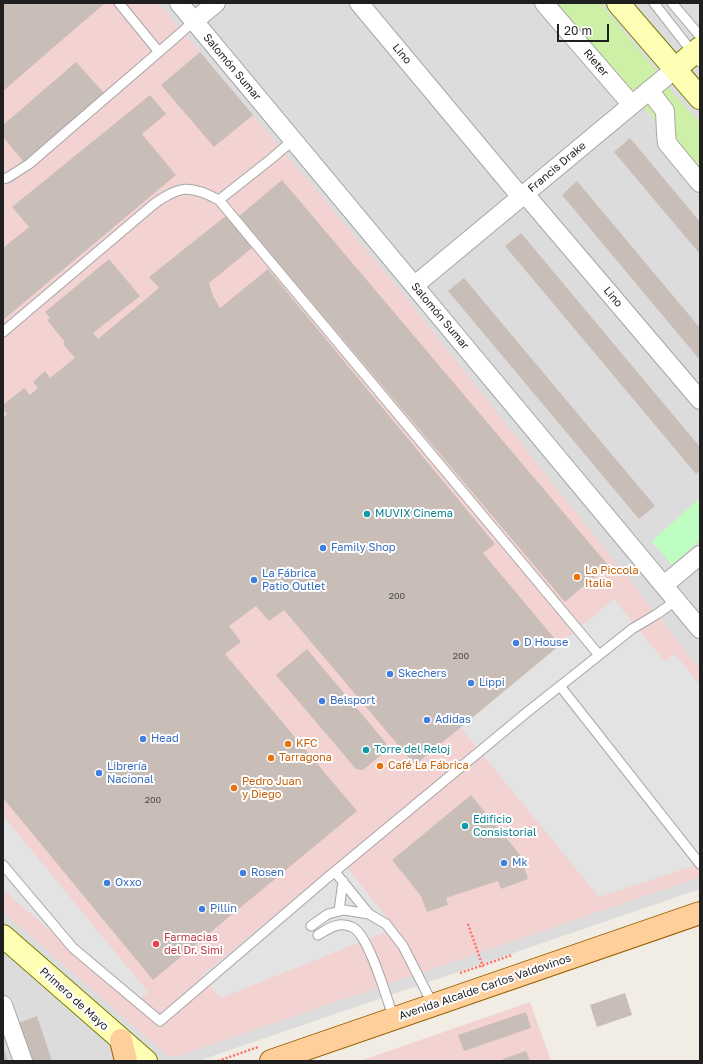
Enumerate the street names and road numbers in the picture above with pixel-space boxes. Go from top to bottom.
street label: Salomón Sumar [200,31,264,103]
street label: Lino [390,41,414,67]
street label: Rieter [581,47,611,79]
street label: Francis Drake [525,139,589,195]
street label: Salomón Sumar [408,280,472,352]
street label: Lino [601,284,625,310]
street label: Avenida Alcalde Carlos Valdovinos [397,951,573,1023]
street label: Primero de Mayo [37,965,111,1033]

